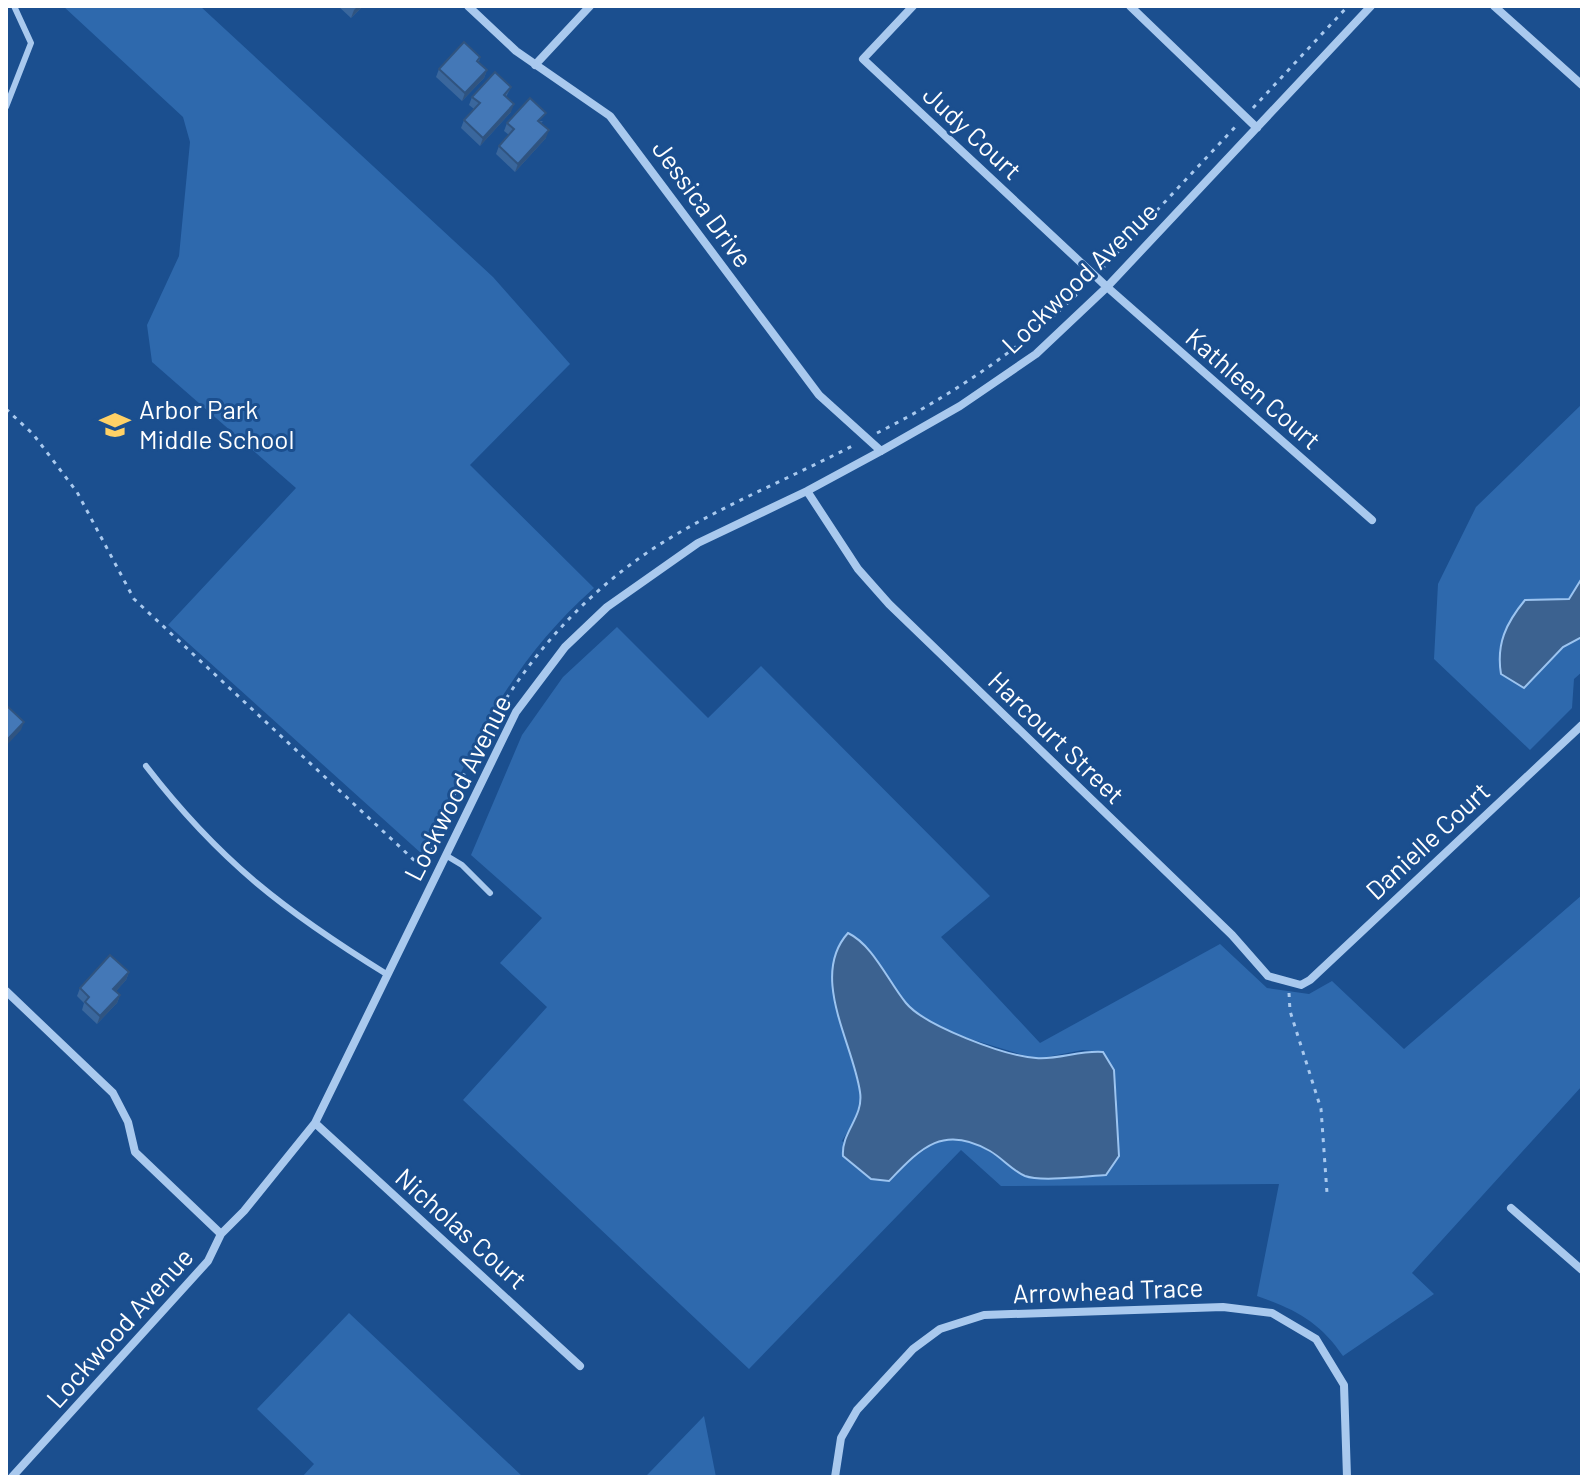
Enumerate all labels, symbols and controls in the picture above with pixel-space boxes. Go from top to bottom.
street label: Judy Court [917,78,1029,185]
street label: Jessica Drive [647,133,760,273]
street label: Lockwood Avenue [995,195,1163,359]
street label: Kathleen Court [1180,321,1328,455]
place label: Arbor Park Middle School [139,393,295,454]
school or university icon: Arbor Park Middle School [98,408,132,442]
street label: Harcourt Street [983,664,1131,809]
street label: Lockwood Avenue [397,689,517,885]
street label: Danielle Court [1359,775,1495,905]
street label: Nicholas Court [390,1161,534,1295]
street label: Lockwood Avenue [39,1241,199,1413]
street label: Arrowhead Trace [1012,1271,1204,1308]

